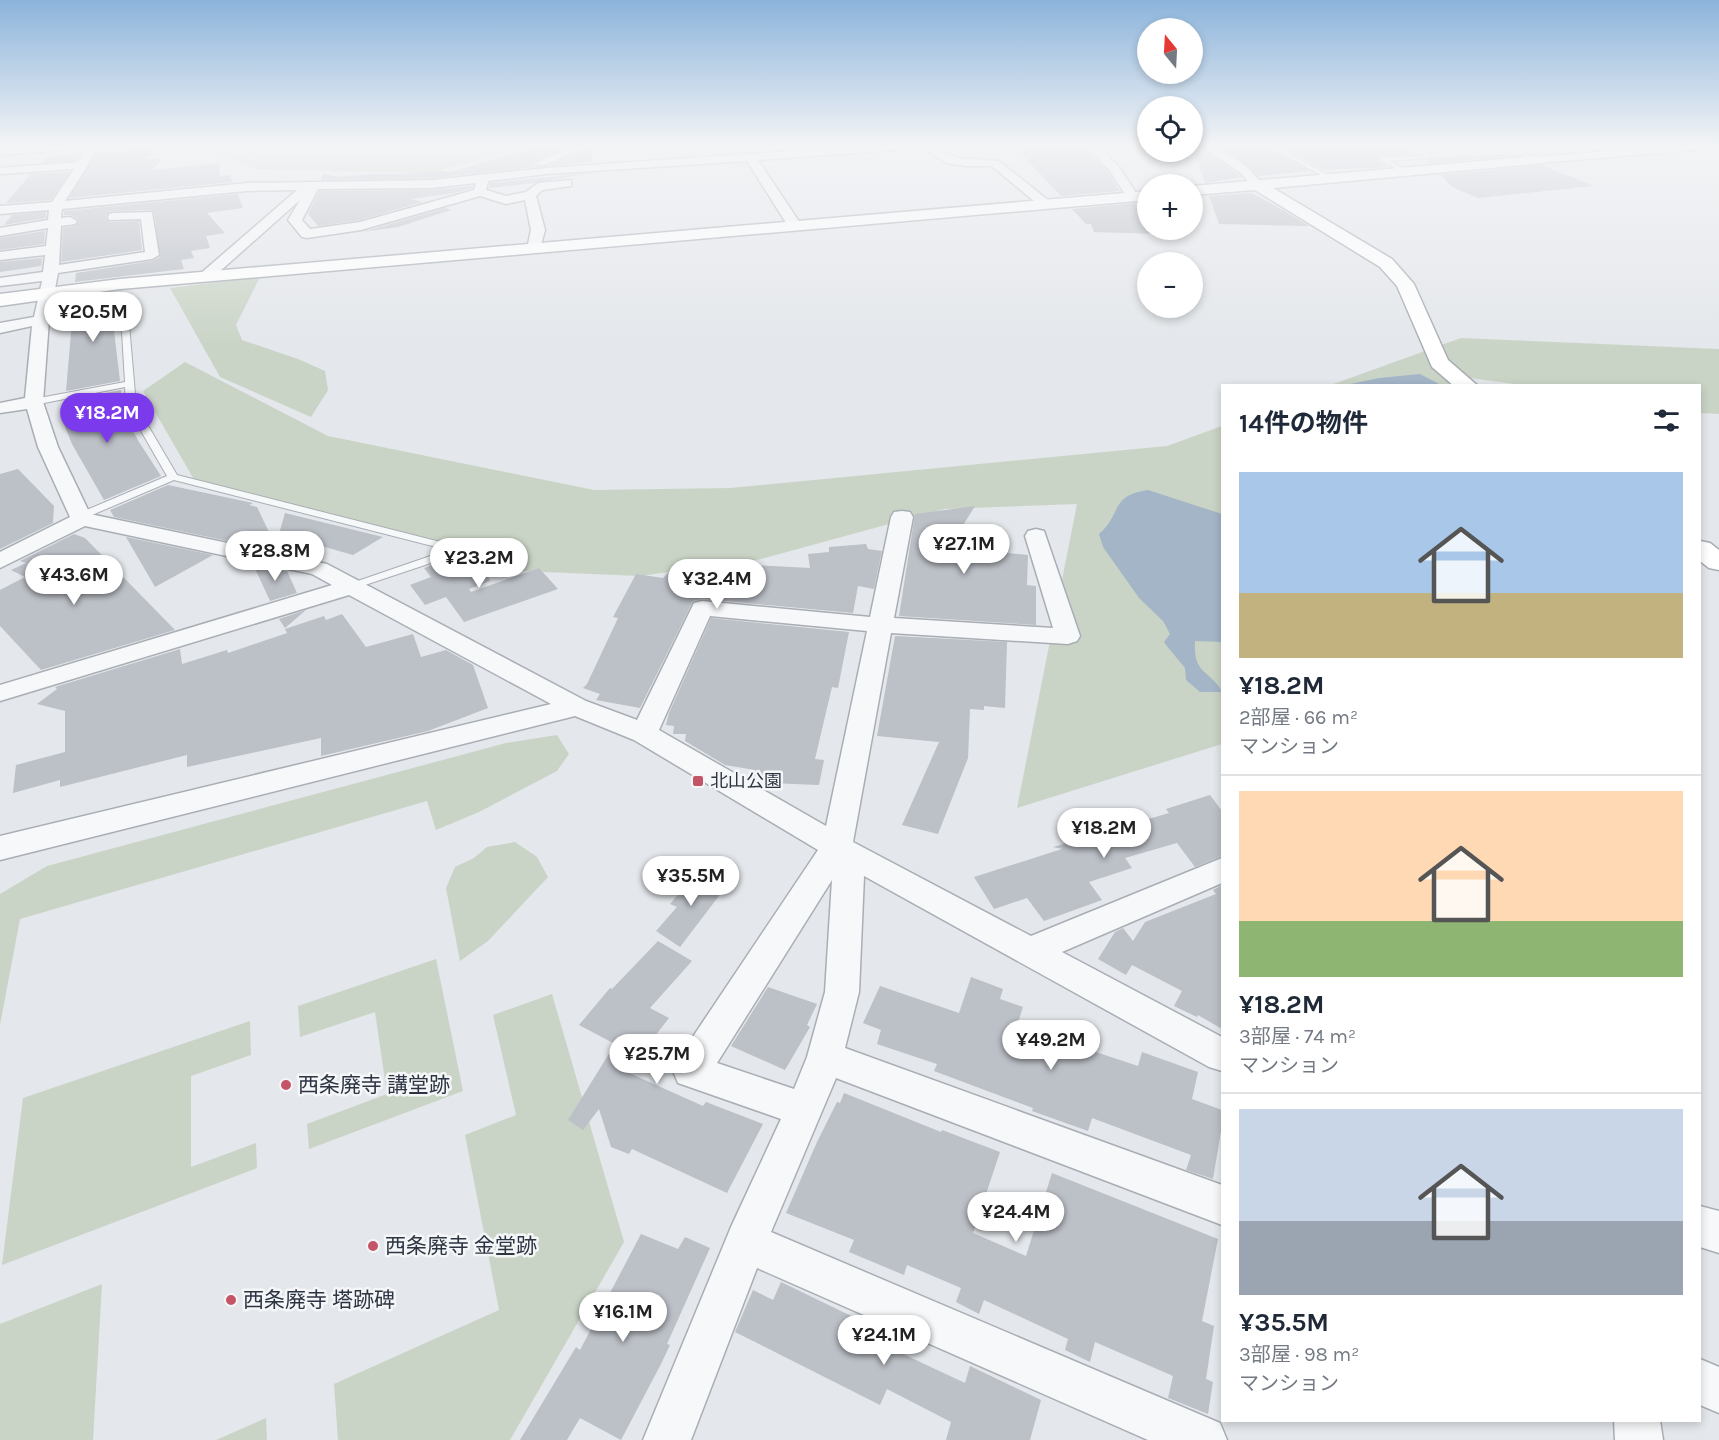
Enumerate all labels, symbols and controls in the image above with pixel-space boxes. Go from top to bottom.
north arrow [1137,18,1203,84]
map controls [1137,18,1203,318]
button: locate [1137,96,1203,162]
button: + [1137,174,1203,240]
button: − [1137,252,1203,318]
pin: ¥20.5M [44,292,142,343]
text: ¥20.5M [58,300,128,323]
pin: ¥18.2M [58,393,156,444]
text: ¥18.2M [74,401,140,424]
icon: filters [1650,404,1683,437]
text: 14件の物件 [1239,408,1368,439]
icon: home [1407,511,1515,619]
pin: ¥27.1M [915,524,1013,575]
pin: ¥28.8M [226,531,324,582]
text: ¥27.1M [933,532,995,555]
pin: ¥23.2M [430,538,528,589]
text: ¥28.8M [239,539,311,562]
text: ¥23.2M [444,546,514,569]
pin: ¥43.6M [25,555,123,606]
pin: ¥32.4M [668,559,766,610]
text: ¥43.6M [39,563,109,586]
text: ¥32.4M [682,567,752,590]
text: ¥18.2M [1239,670,1324,701]
text: 2部屋 · 66 m² [1239,706,1358,729]
text: マンション [1239,735,1339,758]
place label: 北山公園 [710,770,782,792]
marker: 北山公園 [691,774,705,788]
pin: ¥18.2M [1055,808,1153,859]
text: ¥18.2M [1071,816,1137,839]
icon: home [1407,830,1515,938]
pin: ¥35.5M [642,856,740,907]
text: ¥35.5M [656,864,726,887]
text: ¥18.2M [1239,989,1324,1020]
pin: ¥49.2M [1002,1020,1100,1071]
text: 3部屋 · 74 m² [1239,1025,1356,1048]
text: ¥49.2M [1016,1028,1086,1051]
pin: ¥25.7M [608,1034,706,1085]
text: ¥25.7M [623,1042,691,1065]
text: マンション [1239,1054,1339,1077]
place label: 西条廃寺 講堂跡 [298,1073,450,1097]
marker: 西条廃寺 講堂跡 [279,1078,293,1092]
icon: home [1407,1148,1515,1256]
pin: ¥24.4M [967,1192,1065,1243]
text: ¥24.4M [981,1200,1051,1223]
place label: 西条廃寺 金堂跡 [385,1234,537,1258]
marker: 西条廃寺 金堂跡 [366,1239,380,1253]
place label: 西条廃寺 塔跡碑 [243,1288,395,1312]
pin: ¥16.1M [574,1292,672,1343]
marker: 西条廃寺 塔跡碑 [224,1293,238,1307]
text: ¥16.1M [593,1300,653,1323]
text: ¥35.5M [1239,1307,1329,1338]
pin: ¥24.1M [835,1315,933,1366]
text: ¥24.1M [852,1323,916,1346]
text: 3部屋 · 98 m² [1239,1343,1359,1366]
text: マンション [1239,1372,1339,1395]

